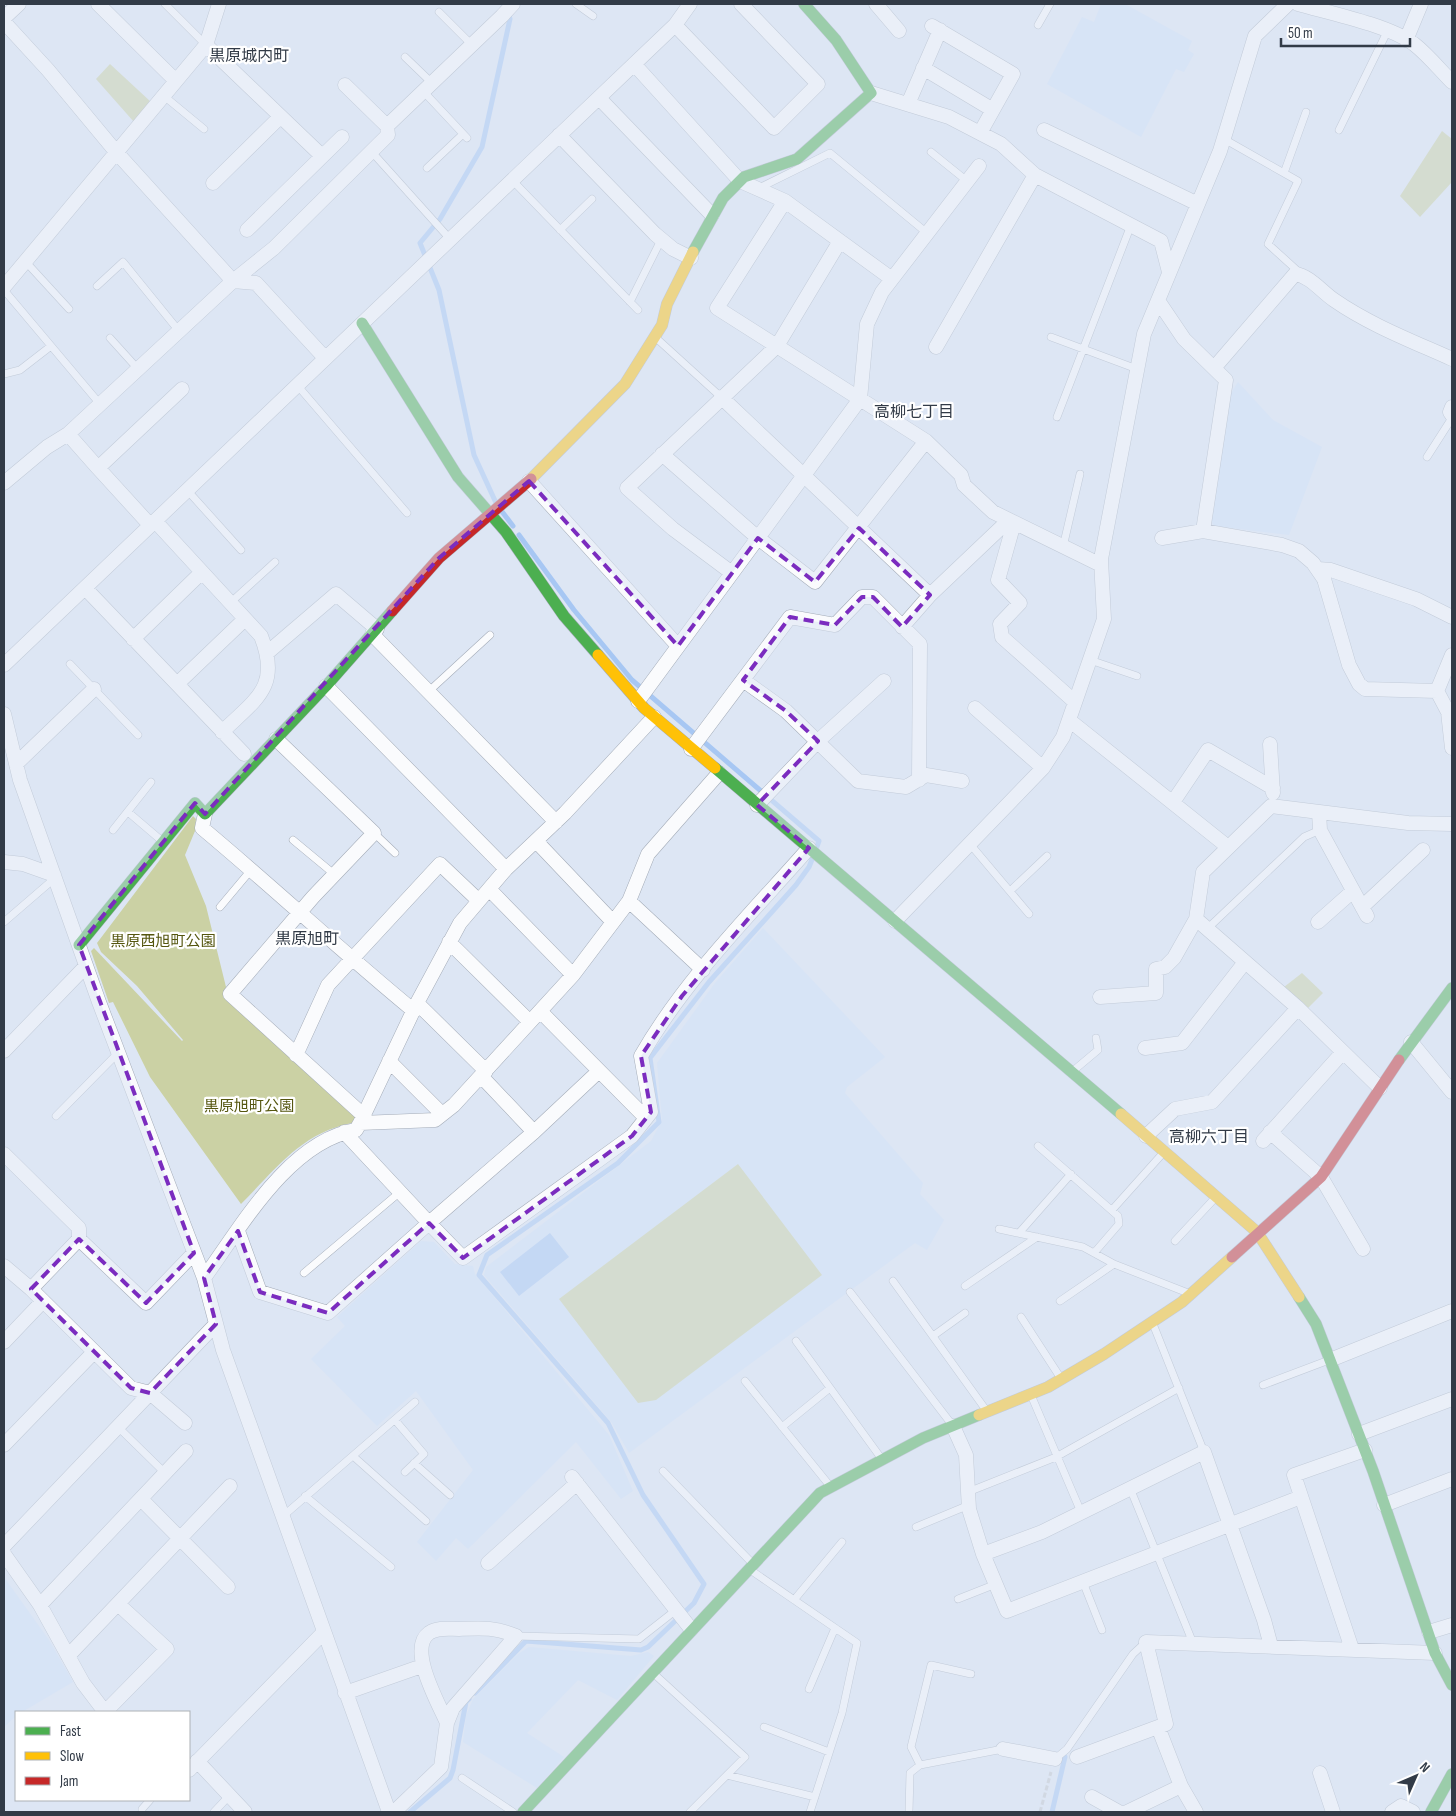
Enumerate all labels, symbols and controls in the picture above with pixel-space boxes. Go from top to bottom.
scale bar [1281,15,1410,47]
text: 50 m [1288,24,1313,43]
district label: 黒原城内町 [209,47,289,66]
district label: 高柳七丁目 [874,403,954,422]
district label: 黒原旭町 [275,930,339,949]
park label: 黒原西旭町公園 [110,932,216,951]
park label: 黒原旭町公園 [204,1097,294,1116]
district label: 高柳六丁目 [1169,1128,1249,1147]
legend [15,1711,190,1801]
text: Fast [60,1722,82,1741]
text: Slow [60,1747,84,1766]
north arrow [1391,1751,1441,1801]
text: N [1416,1759,1433,1776]
text: Jam [59,1772,78,1791]

